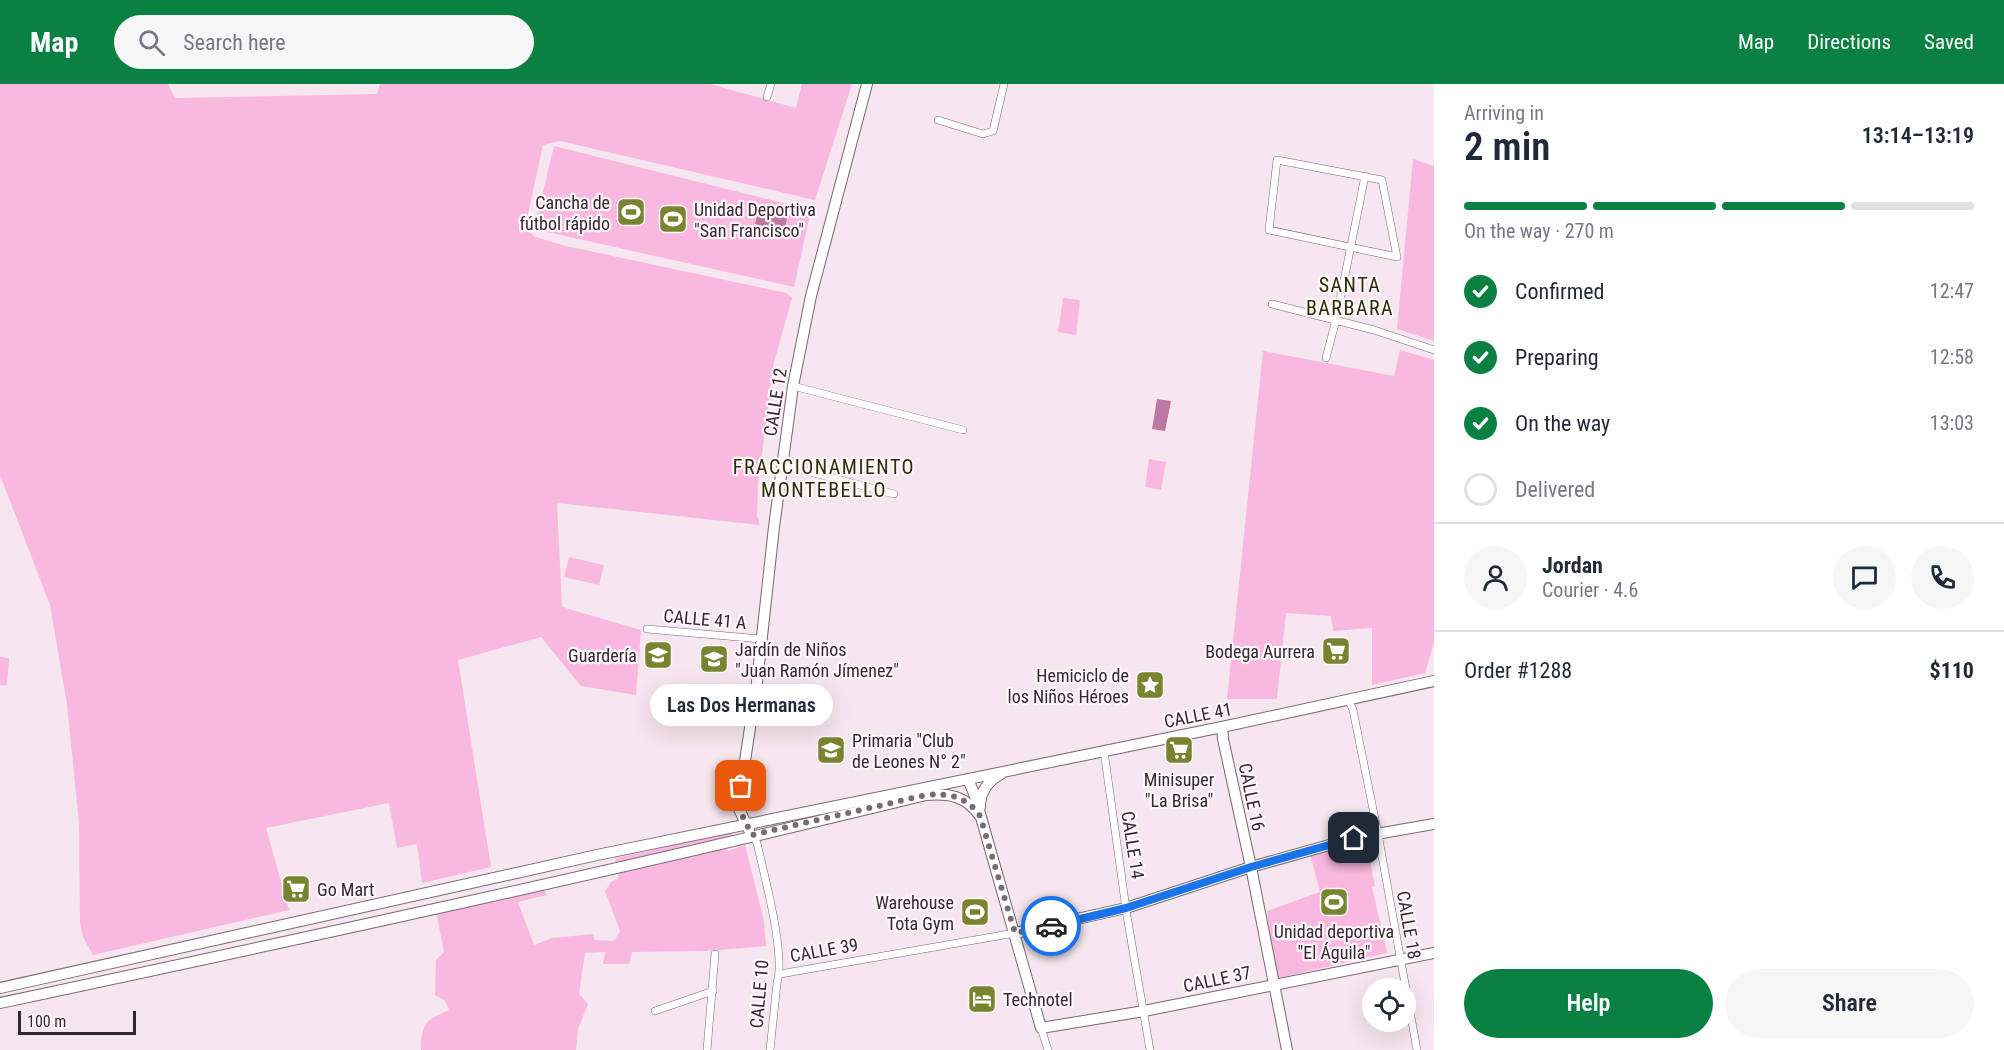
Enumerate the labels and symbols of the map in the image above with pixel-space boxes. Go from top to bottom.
place label: Cancha de fútbol rápido [519,192,610,234]
sports icon: Cancha de fútbol rápido [615,196,647,228]
place label: Unidad Deportiva "San Francisco" [694,199,816,241]
sports icon: Unidad Deportiva "San Francisco" [657,203,689,235]
district label: SANTA BARBARA [1306,273,1394,320]
street label: CALLE 12 [759,366,791,438]
district label: FRACCIONAMIENTO MONTEBELLO [733,455,915,502]
street label: CALLE 41 A [663,605,748,633]
supermarket icon: Bodega Aurrera [1320,635,1352,667]
school or university icon: Guardería [642,639,674,671]
place label: Jardín de Niños "Juan Ramón Jímenez" [735,639,899,681]
place label: Bodega Aurrera [1205,641,1315,662]
school or university icon: Jardín de Niños "Juan Ramón Jímenez" [698,643,730,675]
place label: Guardería [568,645,637,666]
place label: Hemiciclo de los Niños Héroes [1008,665,1129,707]
place icon: Hemiciclo de los Niños Héroes [1134,669,1166,701]
callout: Las Dos Hermanas [650,684,832,726]
street label: CALLE 41 [1162,698,1234,732]
place label: Primaria "Club de Leones N° 2" [852,730,966,772]
school or university icon: Primaria "Club de Leones N° 2" [815,734,847,766]
supermarket icon: Minisuper "La Brisa" [1163,734,1195,766]
pin [715,760,766,811]
street label: CALLE 16 [1235,761,1269,833]
place label: Minisuper "La Brisa" [1144,769,1215,811]
street label: CALLE 14 [1117,809,1149,881]
pin [1328,812,1379,863]
supermarket icon: Go Mart [280,873,312,905]
place label: Go Mart [317,879,374,900]
sports icon: Unidad deportiva "El Águila" [1318,886,1350,918]
street label: CALLE 18 [1393,889,1425,961]
place label: Warehouse Tota Gym [875,892,954,934]
sports icon: Warehouse Tota Gym [959,896,991,928]
courier [1021,896,1081,956]
place label: Unidad deportiva "El Águila" [1274,921,1394,963]
street label: CALLE 39 [788,934,860,966]
street label: CALLE 10 [746,959,772,1029]
street label: CALLE 37 [1181,962,1253,996]
hotel icon: Technotel [966,983,998,1015]
place label: Technotel [1003,989,1073,1010]
scale bar [18,1008,136,1036]

